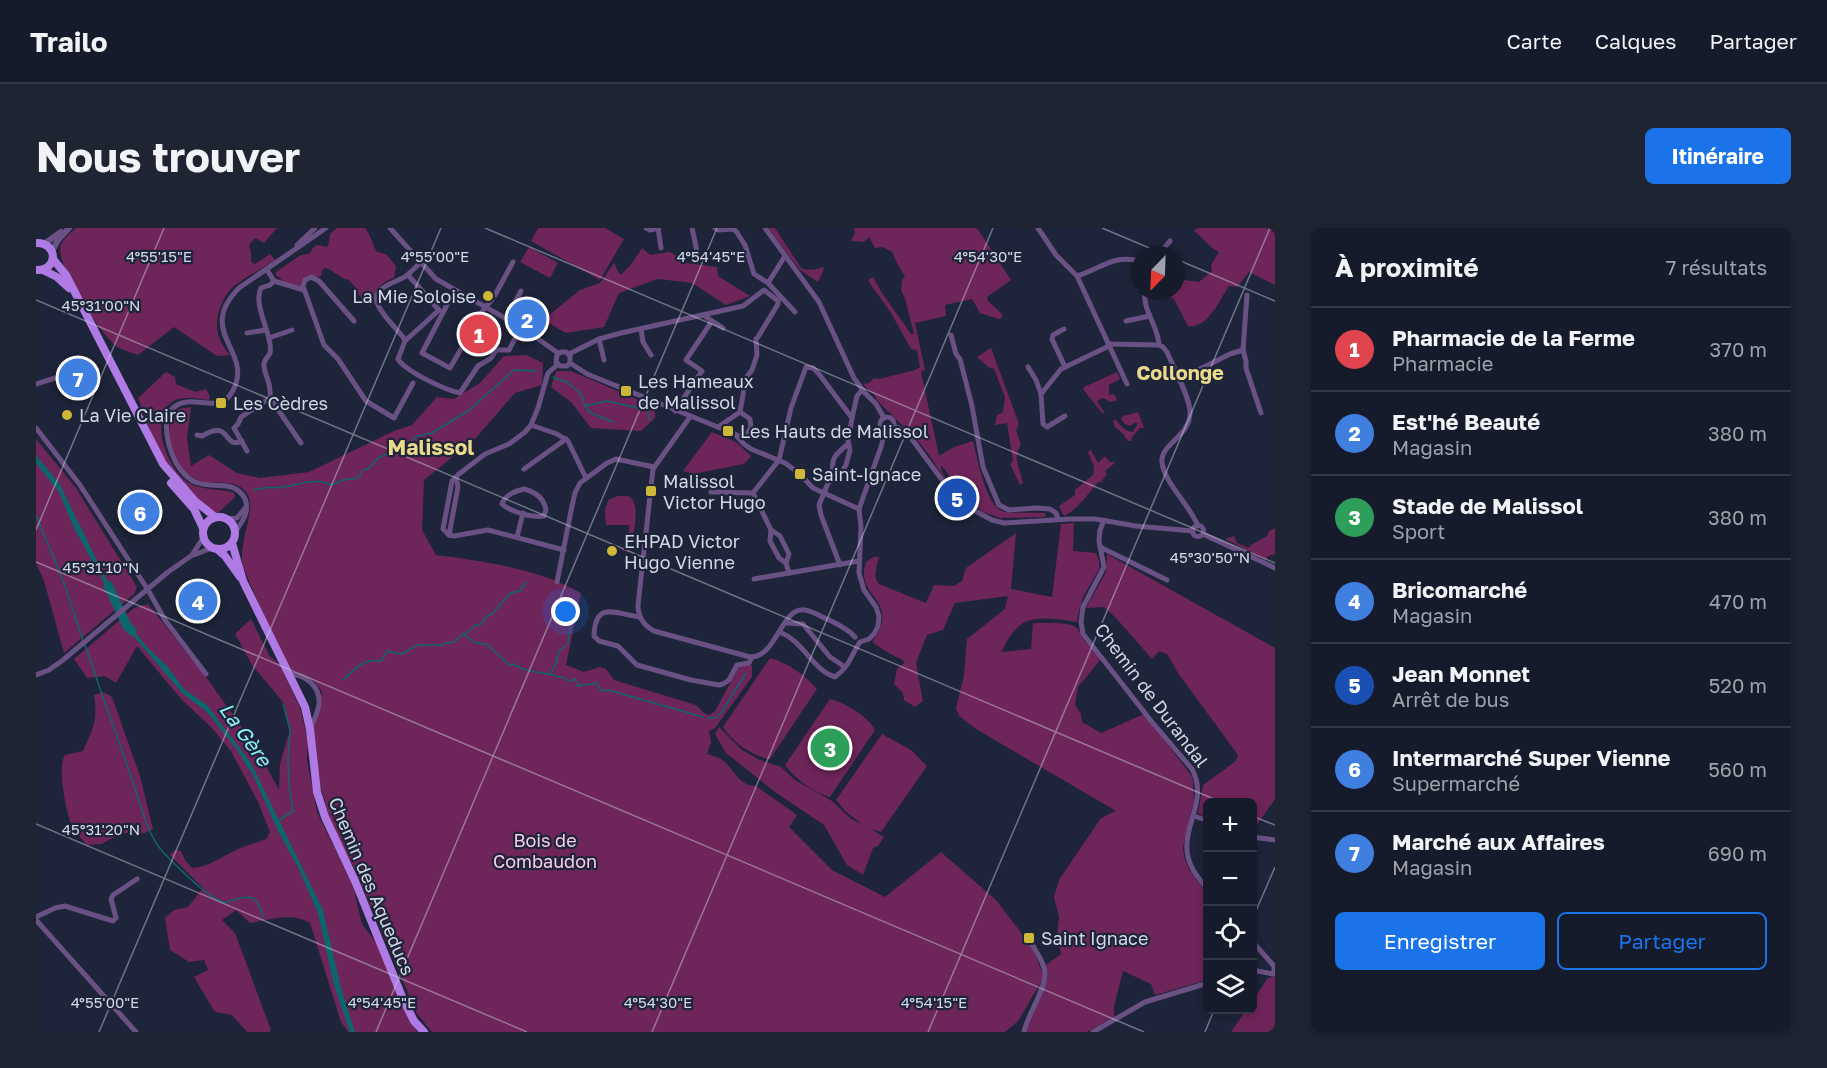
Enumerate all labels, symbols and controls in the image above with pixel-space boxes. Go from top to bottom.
text: Trailo [30,25,108,58]
text: Carte [1506,28,1562,54]
text: Calques [1595,28,1676,54]
text: Partager [1709,28,1797,54]
button: Itinéraire [1645,128,1791,184]
text: Nous trouver [36,131,300,181]
north arrow [1131,246,1185,300]
text: 4°55'15"E [126,247,192,265]
text: 4°55'00"E [401,247,469,265]
text: 4°54'45"E [677,247,745,265]
text: 4°54'30"E [954,247,1022,265]
text: À proximité [1335,252,1479,283]
text: 7 résultats [1666,255,1767,279]
place label: La Mie Soloise [352,285,476,307]
marker: La Mie Soloise [481,289,495,303]
text: 45°31'00"N [62,296,140,314]
pin: 2 [508,296,546,341]
pin: 1 [460,312,498,356]
text: Pharmacie de la Ferme [1392,324,1635,351]
text: 1 [1349,337,1360,361]
text: 370 m [1710,337,1767,361]
text: Pharmacie [1392,351,1493,375]
pin: 7 [58,356,98,400]
district label: Collonge [1136,360,1224,384]
place label: Les Hameaux de Malissol [638,370,754,413]
marker: Les Hameaux de Malissol [619,384,633,398]
place label: Les Cèdres [233,392,328,414]
marker: Les Cèdres [214,396,228,410]
place label: La Vie Claire [79,404,186,426]
marker: La Vie Claire [60,408,74,422]
text: Est'hé Beauté [1392,408,1540,435]
place label: Les Hauts de Malissol [740,420,929,442]
text: 2 [1348,421,1361,445]
text: 380 m [1708,421,1767,445]
marker: Les Hauts de Malissol [721,424,735,438]
district label: Malissol [388,434,474,460]
text: Magasin [1392,435,1472,459]
place label: Saint-Ignace [812,463,921,485]
marker: Saint-Ignace [793,467,807,481]
place label: Malissol Victor Hugo [663,470,766,513]
pin: 5 [938,476,976,520]
marker: Malissol Victor Hugo [644,484,658,498]
pin: 6 [120,490,160,534]
text: Stade de Malissol [1392,492,1583,519]
text: 3 [1348,505,1361,529]
text: 380 m [1708,505,1767,529]
text: Sport [1392,519,1445,543]
place label: EHPAD Victor Hugo Vienne [624,530,740,573]
marker: EHPAD Victor Hugo Vienne [605,544,619,558]
text: 45°30'50"N [1170,548,1250,566]
text: 45°31'10"N [63,558,139,576]
text: Bricomarché [1392,576,1527,603]
pin: 4 [178,578,218,623]
text: 4 [1348,589,1361,613]
text: 470 m [1709,589,1767,613]
your location [551,597,580,626]
text: Magasin [1392,603,1472,627]
street label: Chemin de Durandal [1091,619,1213,772]
text: Jean Monnet [1392,660,1530,687]
text: 5 [1348,673,1361,697]
text: 520 m [1709,673,1767,697]
text: Arrêt de bus [1392,687,1509,711]
water label: La Gère [215,697,278,772]
pin: 3 [810,726,850,770]
text: Intermarché Super Vienne [1392,744,1671,771]
text: 6 [1348,757,1361,781]
text: 560 m [1708,757,1767,781]
text: Supermarché [1392,771,1520,795]
street label: Chemin des Aqueducs [325,794,419,978]
map controls [1203,798,1257,1014]
button: + [1203,798,1257,852]
text: 45°31'20"N [62,820,140,838]
text: Marché aux Affaires [1392,828,1605,855]
park label: Bois de Combaudon [493,829,597,872]
text: 7 [1349,841,1360,865]
text: 690 m [1708,841,1767,865]
button: − [1203,852,1257,906]
text: Magasin [1392,855,1472,879]
button: locate [1203,906,1257,960]
button: Enregistrer [1335,912,1545,970]
button: Partager [1557,912,1767,970]
place label: Saint Ignace [1041,927,1148,949]
marker: Saint Ignace [1022,931,1036,945]
button: layers [1203,960,1257,1014]
text: 4°55'00"E [71,993,139,1011]
text: 4°54'45"E [348,993,416,1011]
text: 4°54'30"E [624,993,692,1011]
text: 4°54'15"E [901,993,967,1011]

